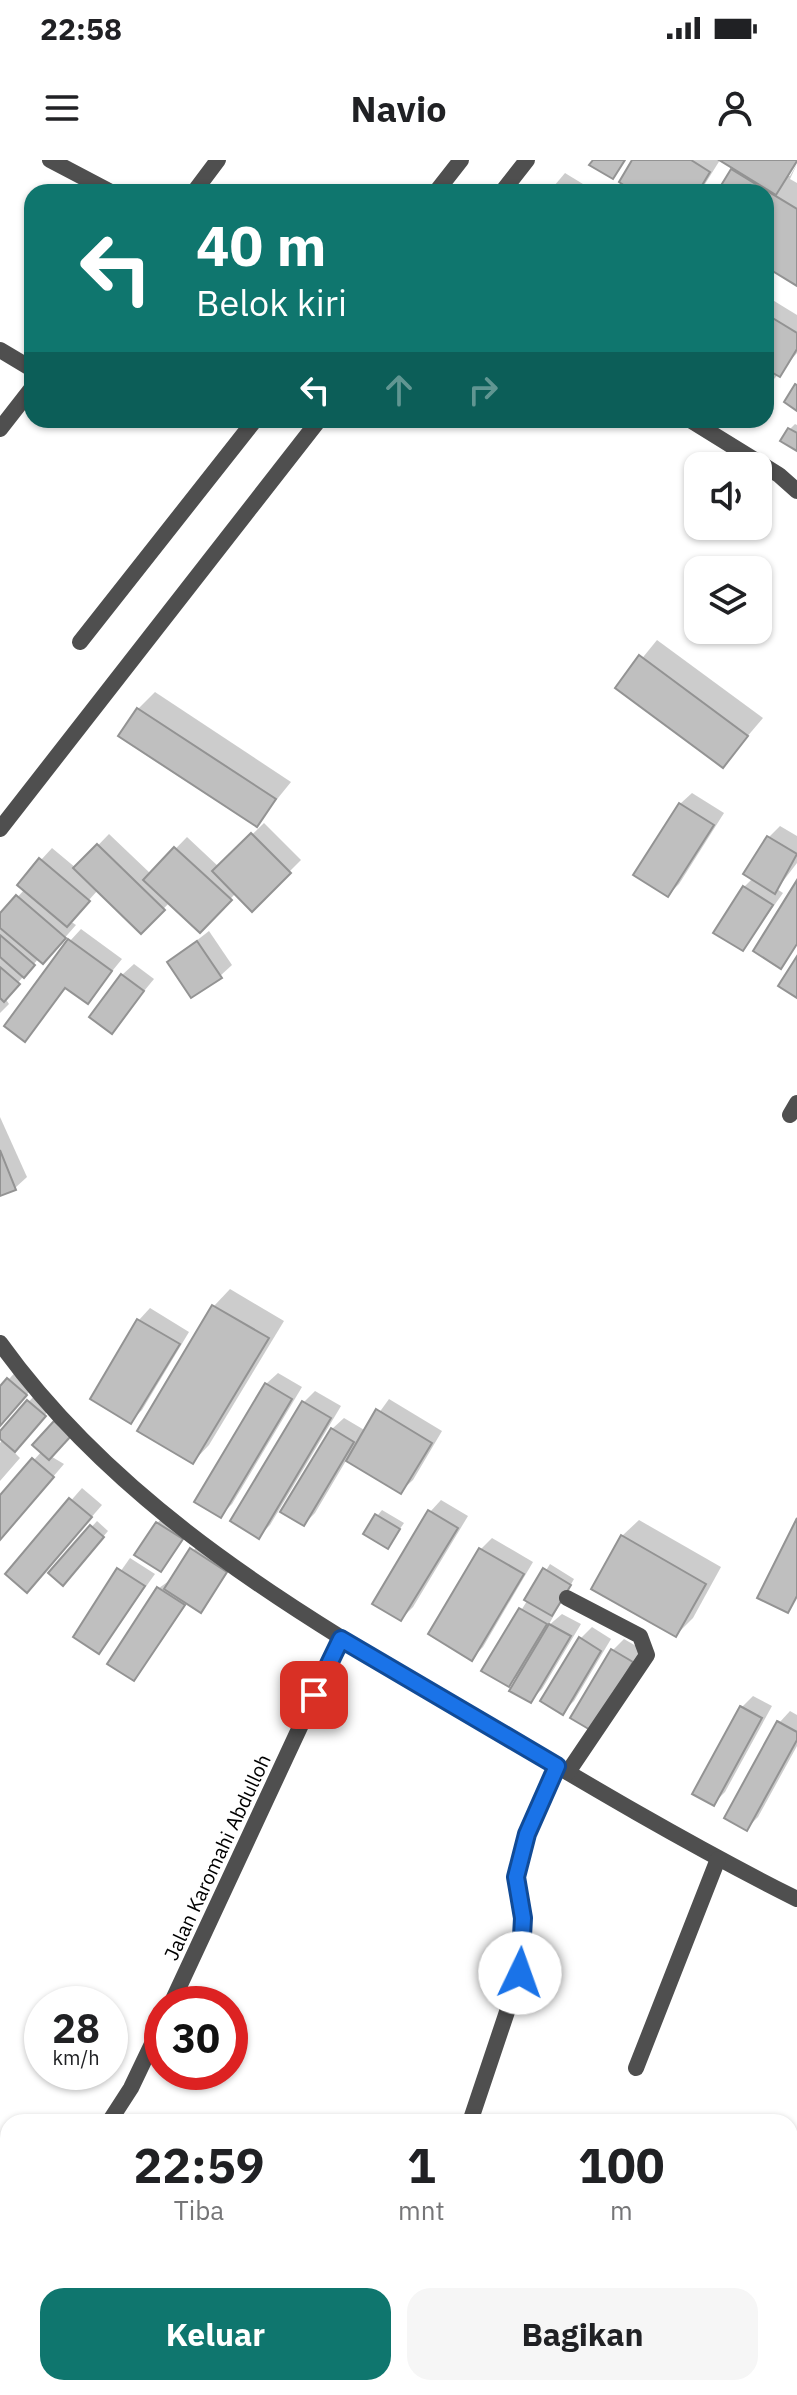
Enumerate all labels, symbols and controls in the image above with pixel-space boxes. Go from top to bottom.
text: 22:58 [40,9,122,48]
text: Navio [350,85,447,132]
icon: menu [40,86,84,130]
icon: person [713,86,757,130]
text: 40 m [196,209,326,281]
icon: left [64,216,168,320]
text: Belok kiri [196,279,347,326]
icon: left [293,368,337,412]
icon: ahead [377,368,421,412]
icon: right [461,368,505,412]
map controls [684,452,772,644]
button: sound [684,452,772,540]
button: layers [684,556,772,644]
pin [280,1661,348,1729]
icon: arrive [292,1673,336,1717]
street label: Jalan Karomahi Abdulloh [157,1750,277,1964]
position arrow [478,1931,562,2015]
speed limit sign: 30 [144,1986,248,2090]
text: 28 [52,2002,100,2054]
text: km/h [52,2044,100,2071]
text: 22:59 [133,2134,265,2196]
text: 1 [407,2134,436,2196]
text: 100 [578,2134,665,2196]
text: Tiba [174,2193,224,2227]
text: mnt [398,2193,445,2227]
text: m [610,2193,633,2227]
button: Keluar [40,2288,391,2380]
button: Bagikan [407,2288,758,2380]

